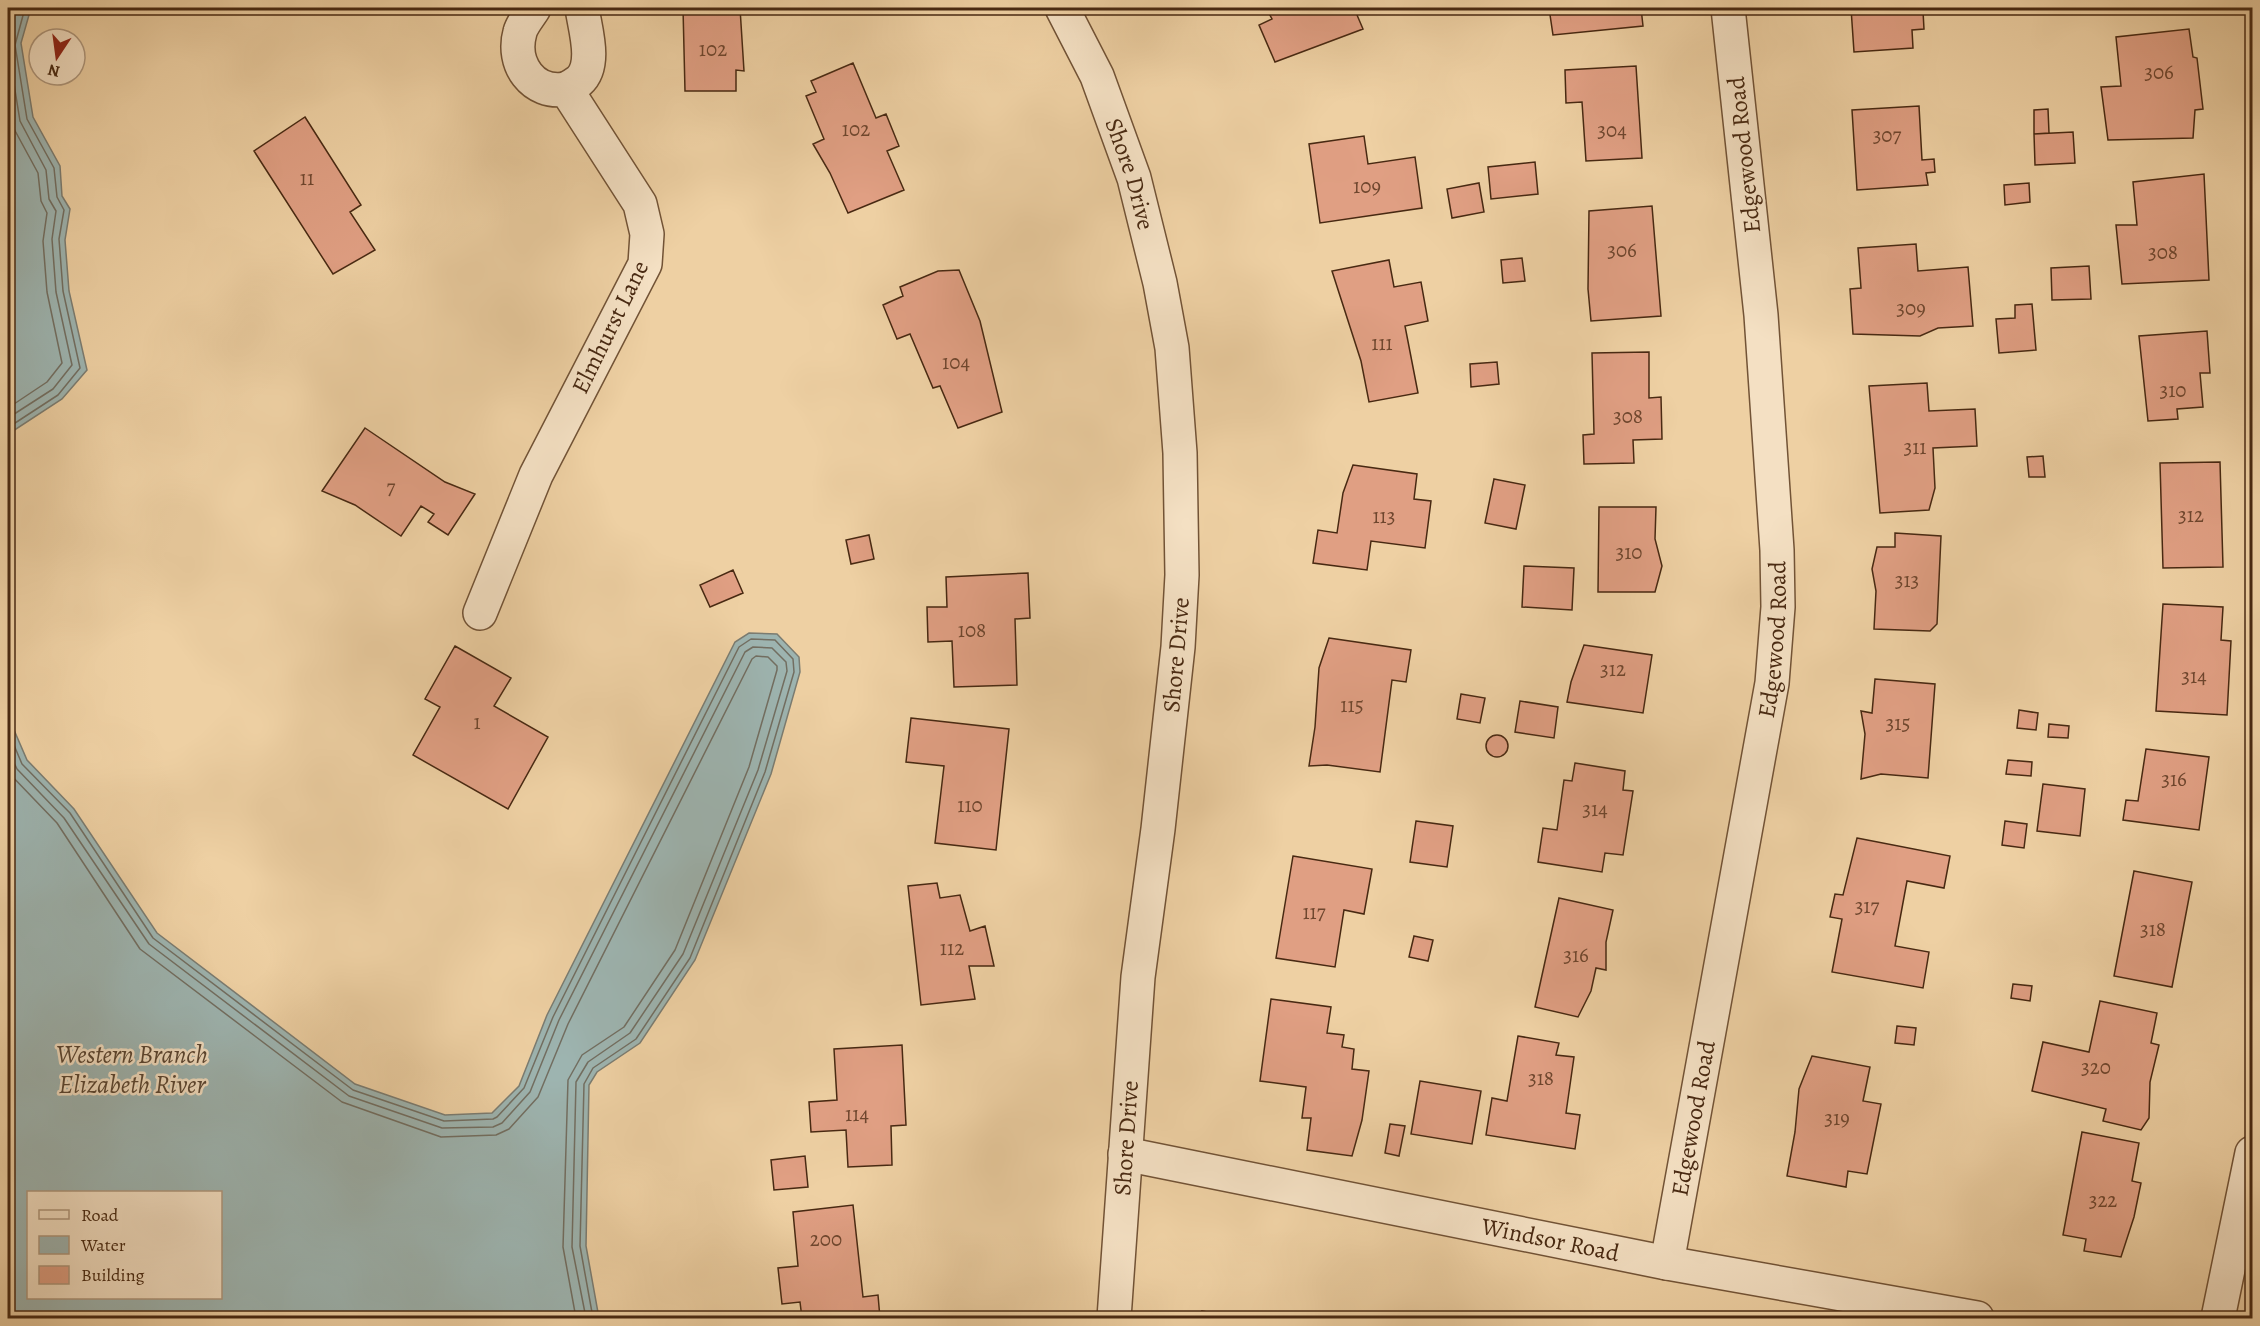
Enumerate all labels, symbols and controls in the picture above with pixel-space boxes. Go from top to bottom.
north arrow [27,27,87,87]
house number: 102 [699,35,727,63]
house number: 306 [2144,58,2174,86]
text: N [45,59,62,83]
street label: Edgewood Road [1720,75,1768,235]
street label: Shore Drive [1098,113,1162,233]
house number: 102 [842,115,870,143]
house number: 304 [1597,116,1627,144]
house number: 307 [1873,121,1902,149]
house number: 11 [300,164,314,192]
house number: 109 [1353,172,1381,200]
house number: 306 [1607,236,1637,264]
house number: 308 [2148,238,2178,266]
street label: Elmhurst Lane [564,255,656,399]
house number: 309 [1896,294,1926,322]
house number: 111 [1371,329,1393,357]
house number: 104 [942,348,970,376]
house number: 310 [2159,376,2187,404]
house number: 308 [1613,402,1643,430]
house number: 311 [1903,433,1927,461]
house number: 7 [387,473,396,501]
house number: 312 [2178,501,2204,529]
house number: 113 [1372,502,1396,530]
house number: 310 [1615,538,1643,566]
street label: Edgewood Road [1750,561,1794,720]
house number: 313 [1895,566,1919,594]
street label: Shore Drive [1155,596,1197,714]
house number: 108 [958,616,986,644]
house number: 312 [1600,655,1626,683]
house number: 314 [2181,662,2207,690]
house number: 115 [1340,691,1364,719]
house number: 1 [473,708,481,736]
house number: 315 [1886,709,1910,737]
house number: 316 [2161,765,2187,793]
house number: 110 [957,791,983,819]
house number: 314 [1582,795,1608,823]
house number: 317 [1855,892,1880,920]
house number: 117 [1302,898,1326,926]
house number: 318 [2140,915,2166,943]
house number: 112 [940,934,964,962]
house number: 316 [1563,941,1589,969]
water label: Western Branch Elizabeth River [56,1037,208,1102]
street label: Edgewood Road [1663,1038,1723,1199]
house number: 320 [2081,1053,2111,1081]
house number: 318 [1528,1064,1554,1092]
street label: Shore Drive [1106,1079,1146,1197]
house number: 114 [845,1100,869,1128]
house number: 319 [1824,1104,1850,1132]
house number: 322 [2089,1186,2117,1214]
legend [27,1191,222,1299]
text: Road [81,1203,119,1227]
street label: Windsor Road [1478,1210,1622,1269]
house number: 200 [810,1225,842,1253]
text: Water [80,1233,126,1257]
text: Building [81,1263,145,1287]

